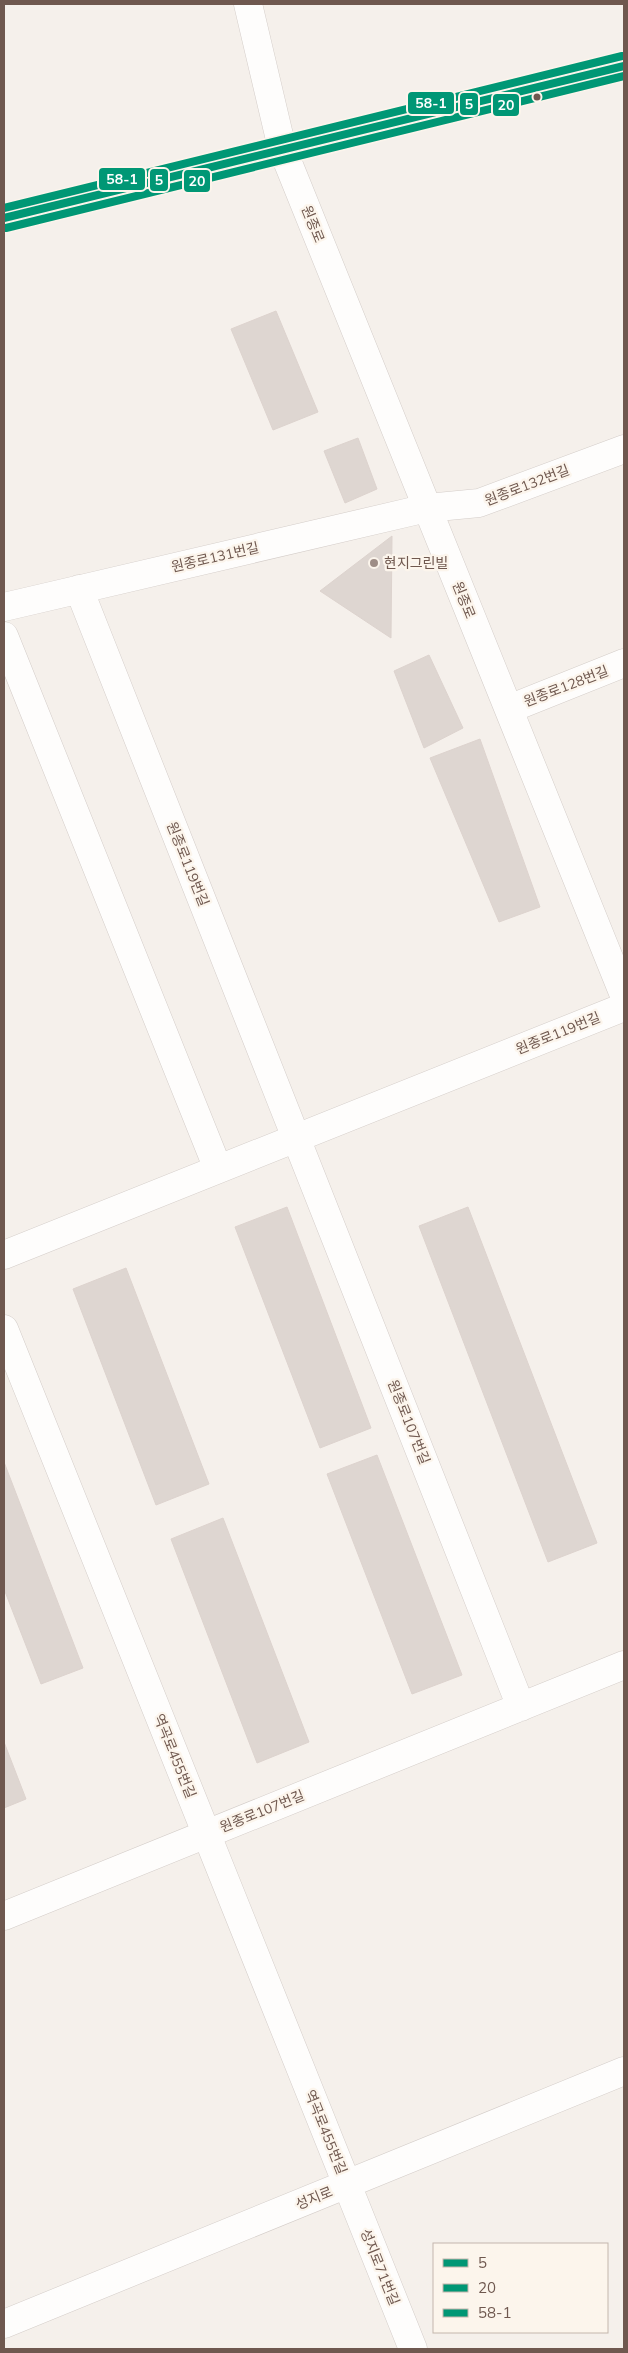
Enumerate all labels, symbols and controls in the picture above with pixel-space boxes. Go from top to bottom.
line badge: 58-1 [407,91,455,115]
line badge: 5 [459,92,479,116]
unlabelled marker [532,92,542,102]
line badge: 20 [492,93,520,117]
text: 58-1 [415,94,447,112]
text: 5 [465,95,473,113]
text: 20 [498,96,514,114]
line badge: 58-1 [98,167,146,191]
line badge: 5 [149,168,169,192]
line badge: 20 [183,169,211,193]
text: 58-1 [106,170,138,188]
text: 5 [155,171,163,189]
text: 20 [189,172,205,190]
street label: 원종로 [297,203,329,245]
street label: 원종로132번길 [482,461,572,509]
street label: 원종로131번길 [169,538,261,576]
place label: 현지그린빌 [384,554,448,572]
marker: 현지그린빌 [368,557,380,569]
street label: 원종로 [448,579,480,621]
street label: 원종로128번길 [521,662,611,710]
street label: 원종로119번길 [163,819,213,909]
street label: 원종로119번길 [513,1008,603,1058]
street label: 원종로107번길 [384,1377,434,1467]
street label: 역곡로455번길 [150,1711,200,1801]
street label: 원종로107번길 [217,1786,307,1836]
street label: 역곡로455번길 [301,2087,351,2177]
street label: 성지로 [293,2182,335,2214]
street label: 성지로71번길 [356,2226,404,2308]
legend [433,2243,608,2333]
text: 5 [478,2253,487,2272]
text: 20 [478,2278,496,2297]
text: 58-1 [478,2303,511,2322]

